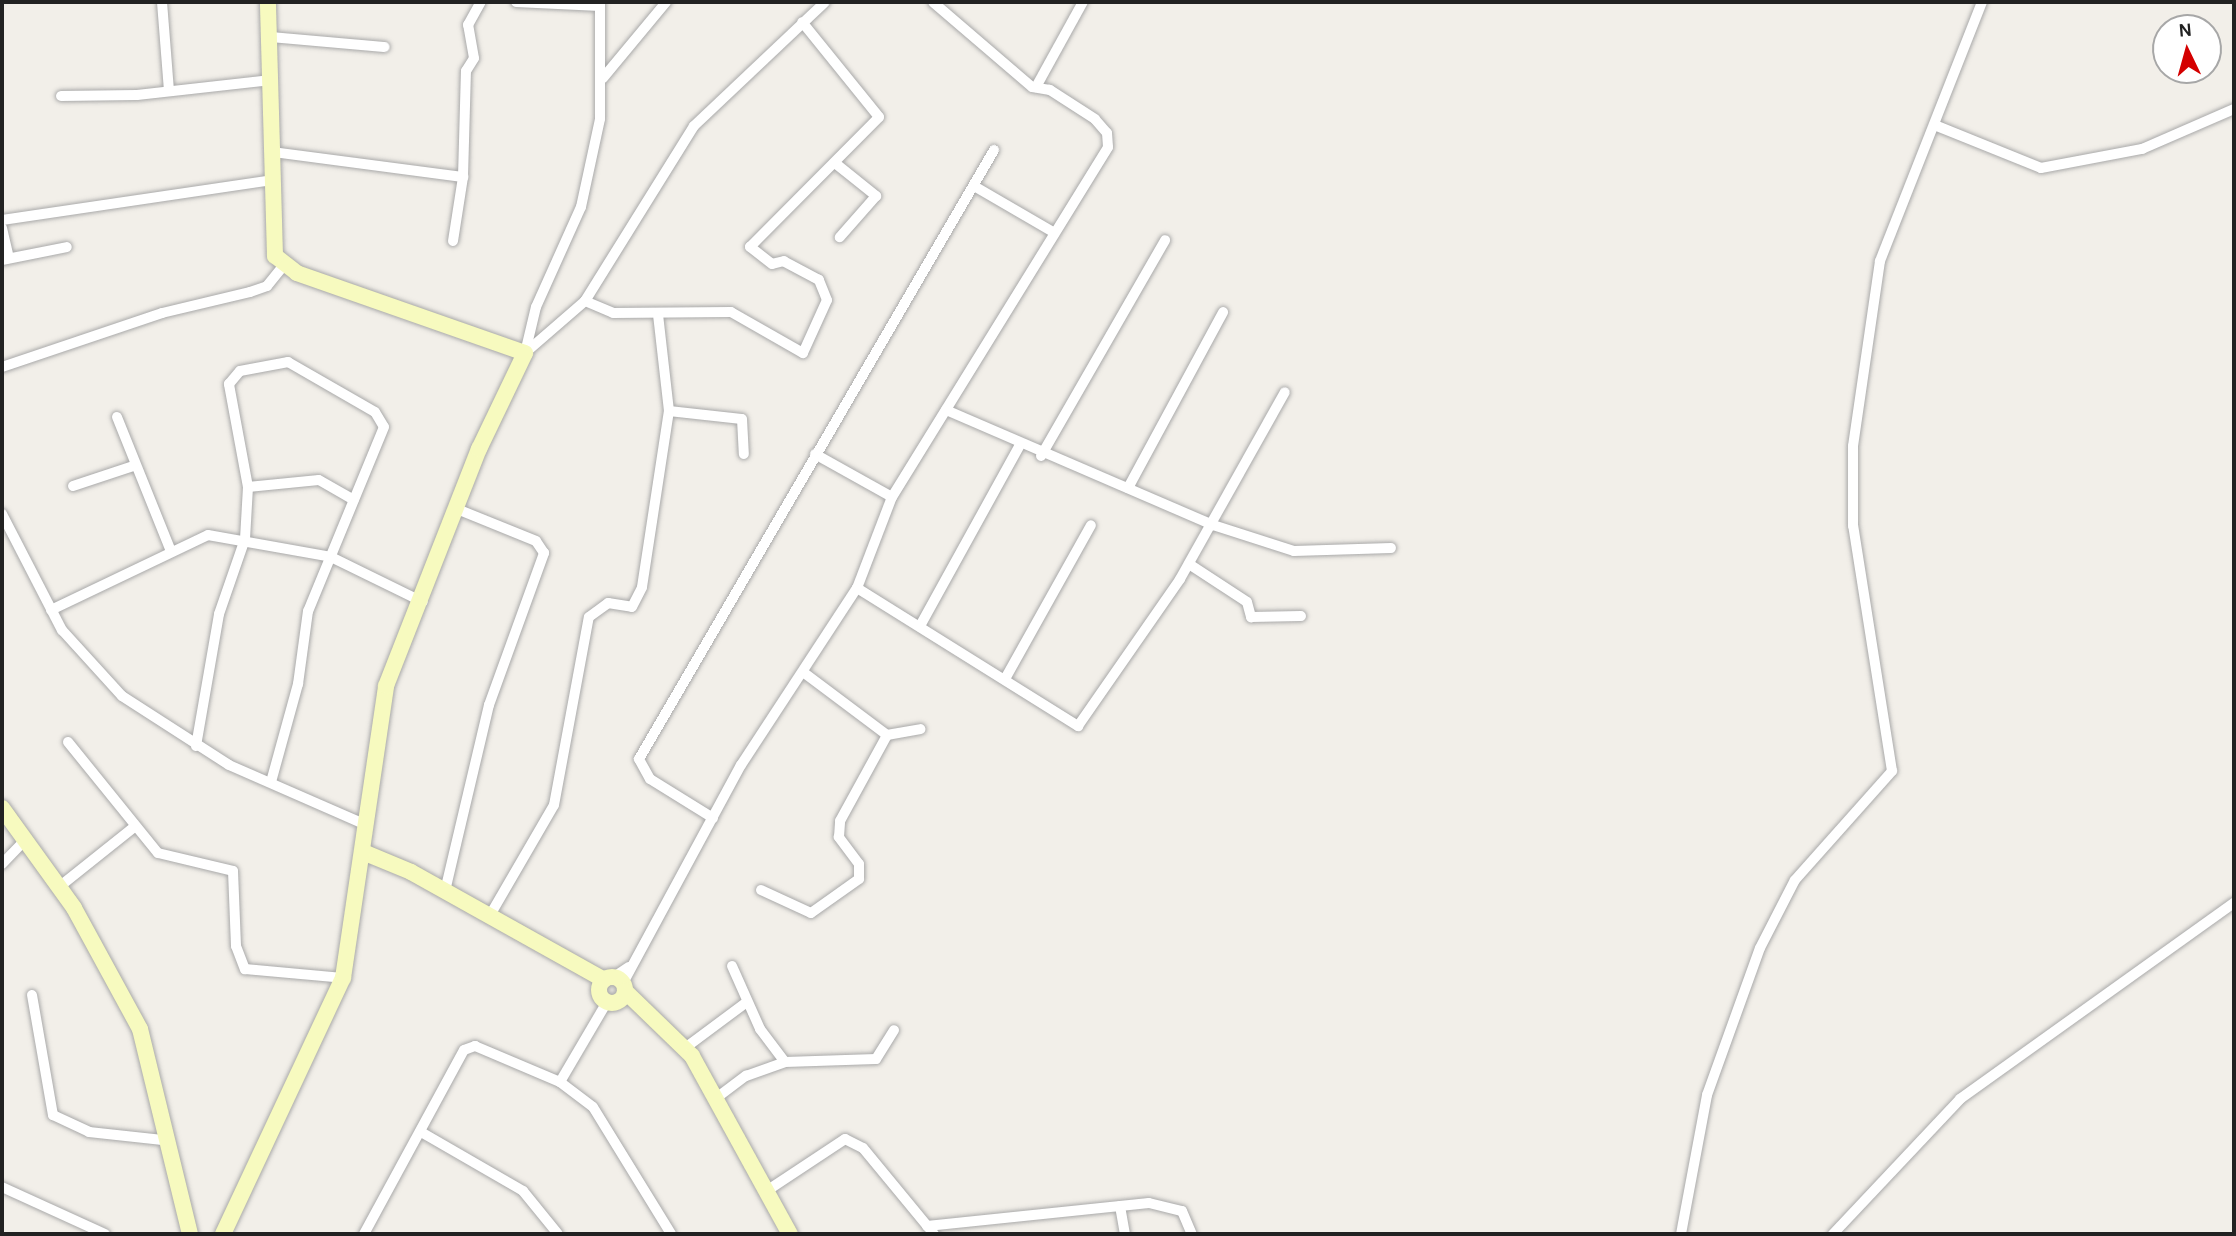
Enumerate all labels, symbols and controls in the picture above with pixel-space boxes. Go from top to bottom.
north arrow [2152,14,2222,84]
text: N [2178,19,2193,42]

